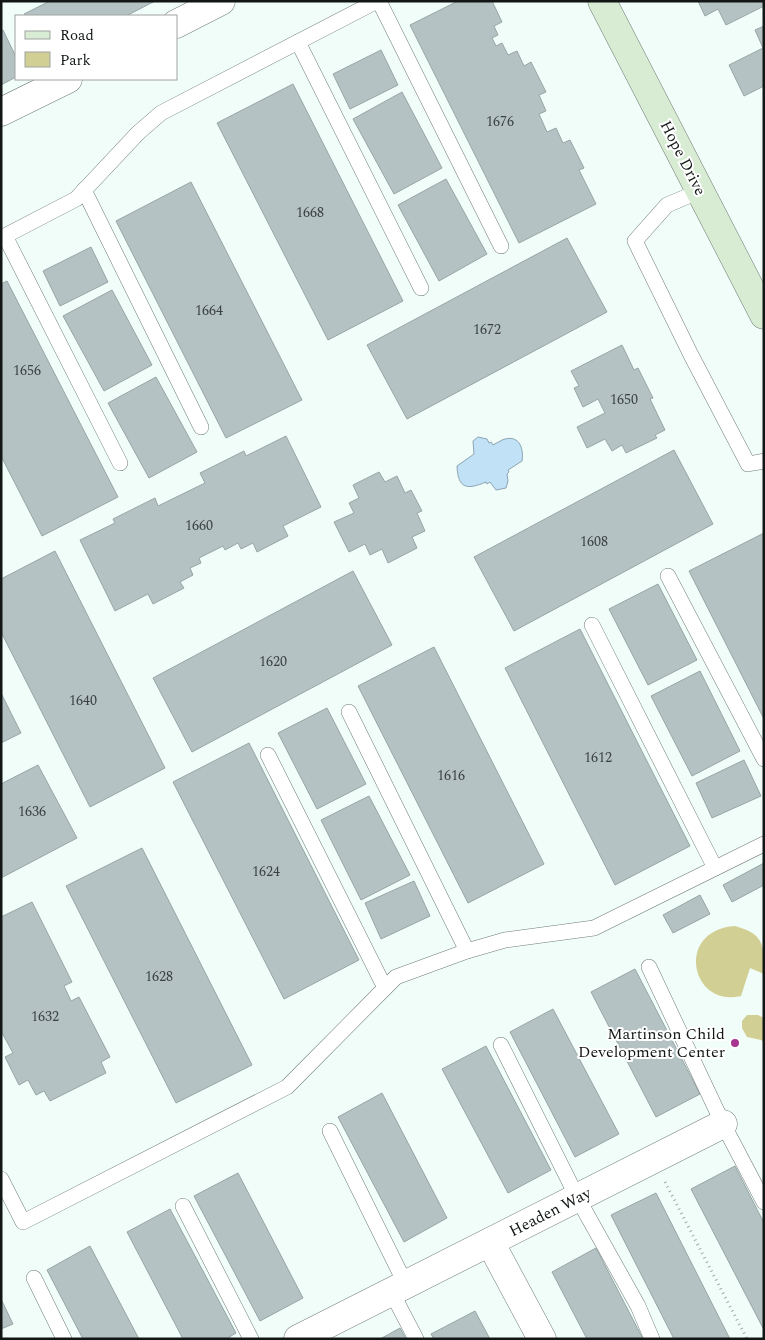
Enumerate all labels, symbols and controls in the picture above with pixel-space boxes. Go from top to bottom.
legend [15,15,178,80]
text: Road [60,24,94,47]
text: Park [60,49,91,72]
house number: 1676 [486,111,514,132]
street label: Hope Drive [654,116,712,200]
house number: 1668 [296,202,324,223]
house number: 1664 [195,300,223,321]
house number: 1672 [473,319,501,340]
house number: 1656 [13,360,41,381]
house number: 1650 [610,389,638,410]
house number: 1660 [185,515,213,536]
house number: 1608 [580,531,608,552]
house number: 1620 [259,651,287,672]
house number: 1640 [69,690,97,711]
house number: 1612 [584,747,612,768]
house number: 1616 [437,765,465,786]
house number: 1636 [18,801,46,822]
house number: 1624 [252,861,280,882]
house number: 1628 [145,966,173,987]
house number: 1632 [31,1006,59,1027]
place label: Martinson Child Development Center [578,1022,725,1064]
marker: Martinson Child Development Center [729,1037,741,1049]
street label: Headen Way [505,1180,596,1243]

